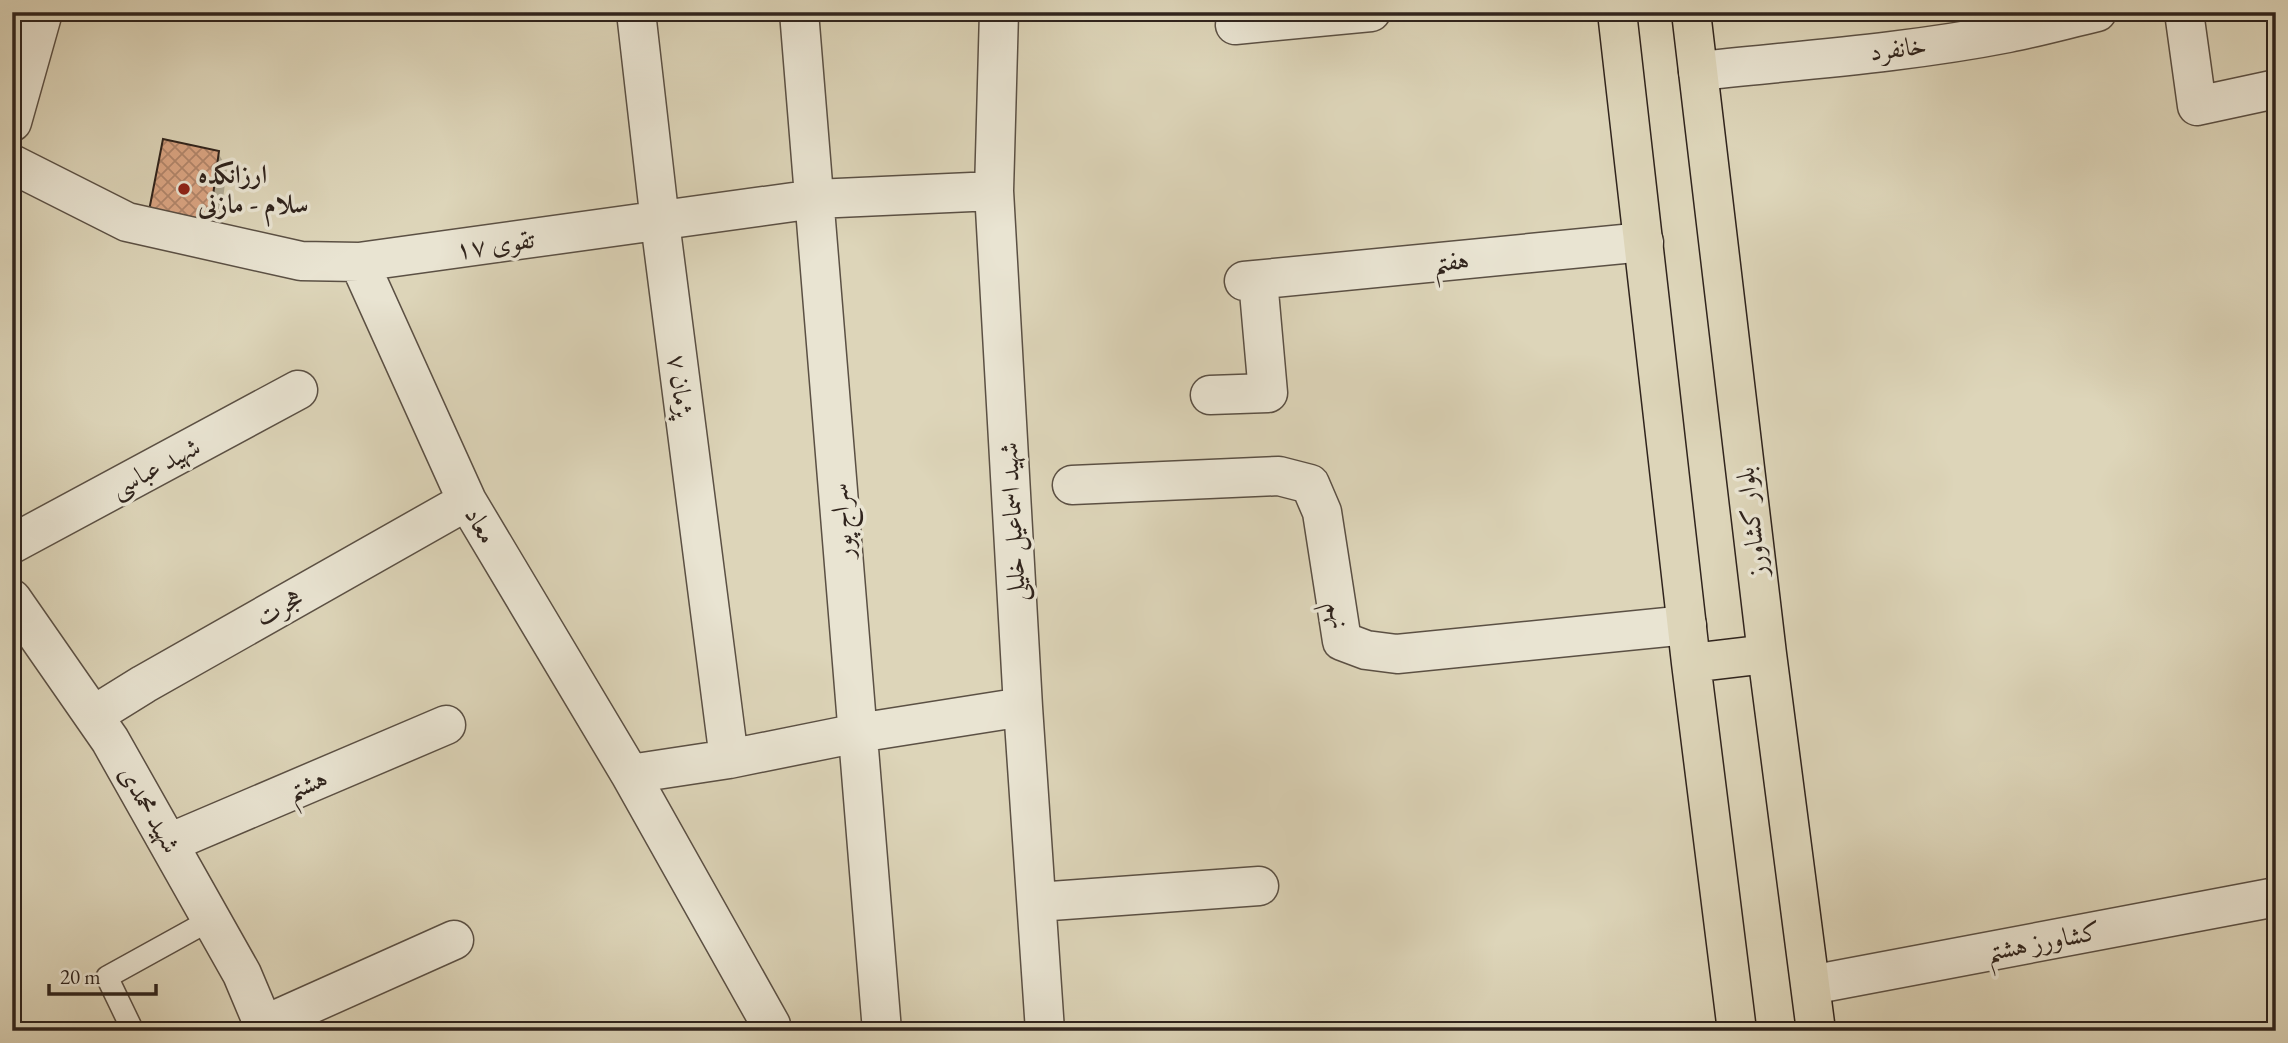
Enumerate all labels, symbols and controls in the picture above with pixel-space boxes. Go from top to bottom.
street label: خانفرد [1868,28,1928,68]
place label: ارزانکده سلام - مازنی [197,157,309,227]
marker: ارزانکده سلام - مازنی [176,181,192,197]
street label: تقوی ۱۷ [453,222,538,266]
street label: هفتم [1431,242,1472,289]
street label: پژمان ۷ [660,352,702,422]
street label: شهید عباسی [104,429,207,507]
street label: شهید اسماعیل خلیلی [991,441,1035,603]
street label: بلوار کشاورز [1727,465,1775,582]
street label: سراج پور [821,481,868,563]
street label: معاد [457,500,505,550]
street label: هجرت [249,580,309,634]
street label: نهم [1312,599,1358,633]
street label: شهید محمدی [111,759,189,859]
street label: هشتم [281,760,336,816]
street label: کشاورز هشتم [1983,913,2105,978]
scale bar [49,952,156,996]
text: 20 m [60,963,101,990]

